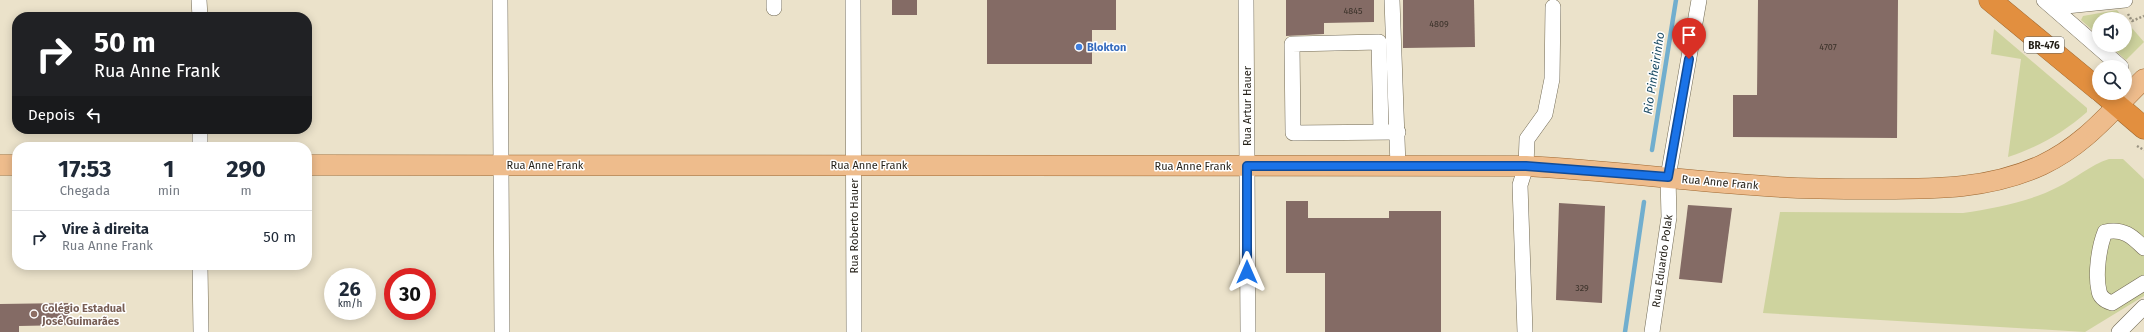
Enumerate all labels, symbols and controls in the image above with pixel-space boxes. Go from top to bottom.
house number: 4845 [1344,6,1363,16]
map controls [2092,12,2132,100]
button: sound [2092,12,2132,52]
pin [1672,18,1706,59]
house number: 4809 [1429,19,1449,29]
icon: arrive [1678,24,1700,46]
text: 50 m [94,26,156,59]
icon: right [28,28,80,80]
water label: Rio Pinheirinho [1641,31,1667,115]
road number: BR-476 [2024,37,2064,53]
place label: Blokton [1087,41,1126,54]
marker: Blokton [1074,42,1084,52]
house number: 4707 [1819,42,1837,52]
text: Rua Anne Frank [94,60,220,82]
button: search [2092,60,2132,100]
street label: Rua Artur Hauer [1241,65,1254,146]
icon: left [83,104,105,126]
text: Depois [28,106,75,124]
text: 17:53 [58,155,112,183]
text: 1 [163,155,174,183]
text: 290 [226,155,266,183]
street label: Rua Anne Frank [507,159,584,172]
street label: Rua Anne Frank [831,159,908,172]
street label: Rua Anne Frank [1155,160,1232,173]
street label: Rua Anne Frank [1681,173,1759,192]
street label: Rua Roberto Hauer [848,178,861,273]
text: Chegada [60,183,110,198]
text: min [158,183,180,198]
text: m [240,183,252,198]
street label: Rua Eduardo Polak [1650,213,1676,308]
text: Vire à direita [62,220,149,238]
icon: right [28,226,50,248]
text: 50 m [263,228,296,246]
text: Rua Anne Frank [62,238,153,253]
position arrow [1226,251,1268,293]
speed limit sign: 30 [384,268,436,320]
text: 26 [339,277,361,301]
house number: 329 [1575,283,1589,293]
text: km/h [338,298,362,310]
place label: Colégio Estadual José Guimarães [41,302,126,328]
marker: Colégio Estadual José Guimarães [29,309,39,319]

